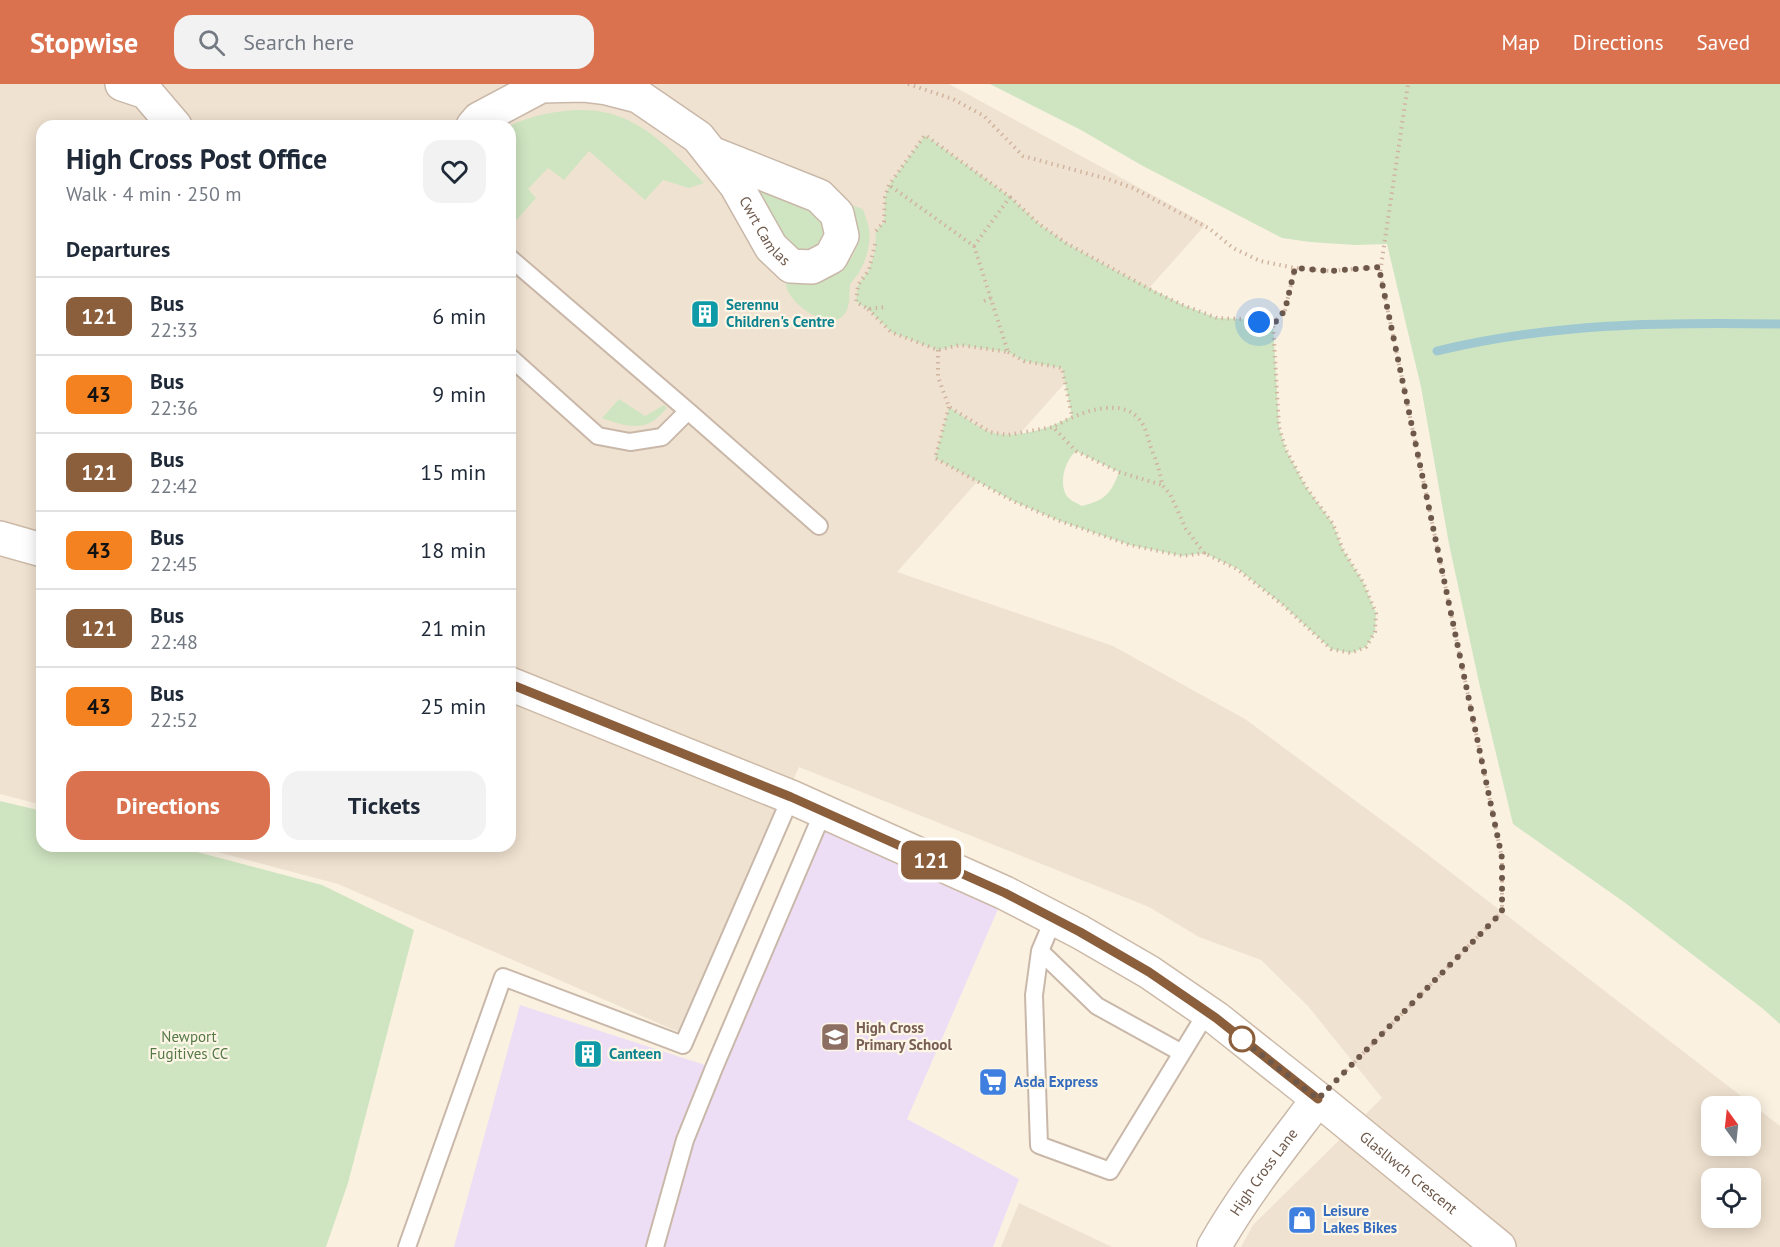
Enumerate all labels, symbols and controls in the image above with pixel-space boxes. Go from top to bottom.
search box [174,15,594,69]
text: Stopwise [30,24,138,61]
icon: search [195,26,228,59]
text: Search here [243,28,354,56]
text: Map [1501,29,1540,56]
text: Directions [1573,29,1664,56]
text: Saved [1697,29,1750,56]
text: High Cross Post Office [66,140,327,177]
button: heart [423,140,486,203]
text: Walk · 4 min · 250 m [66,181,242,207]
street label: Cwrt Camlas [735,193,795,269]
text: Departures [66,235,170,263]
text: Bus [150,289,184,317]
place label: Serennu Children's Centre [726,295,835,331]
building icon: Serennu Children's Centre [689,298,721,330]
text: 6 min [432,302,486,330]
text: 121 [81,303,117,330]
your location [1244,307,1274,337]
text: 22:33 [150,317,198,343]
text: Bus [150,367,184,395]
text: 9 min [432,380,486,408]
text: 43 [87,381,111,408]
text: 22:36 [150,395,198,421]
text: Bus [150,445,184,473]
text: 15 min [420,458,486,486]
text: 121 [81,459,117,486]
text: 22:42 [150,473,198,499]
text: Bus [150,523,184,551]
text: 18 min [420,536,486,564]
text: 43 [87,537,111,564]
text: 22:45 [150,551,198,577]
text: Bus [150,601,184,629]
text: 21 min [420,614,486,642]
text: 121 [81,615,117,642]
text: 22:48 [150,629,198,655]
text: Bus [150,679,184,707]
text: 25 min [420,692,486,720]
text: 43 [87,693,111,720]
text: 22:52 [150,707,198,733]
button: Directions [66,771,270,840]
button: Tickets [282,771,486,840]
line badge: 121 [896,840,966,880]
text: 121 [913,847,949,874]
place label: High Cross Primary School [856,1018,952,1054]
school or university icon: High Cross Primary School [819,1021,851,1053]
unlabelled marker [1229,1026,1255,1052]
park label: Newport Fugitives CC [150,1027,228,1063]
building icon: Canteen [572,1038,604,1070]
place label: Canteen [609,1044,661,1063]
supermarket icon: Asda Express [977,1066,1009,1098]
place label: Asda Express [1014,1072,1098,1091]
north arrow [1701,1096,1761,1156]
map controls [1701,1096,1761,1228]
street label: High Cross Lane [1226,1124,1301,1219]
street label: Glasllwch Crescent [1356,1127,1461,1218]
button: locate [1701,1168,1761,1228]
place label: Leisure Lakes Bikes [1323,1201,1397,1237]
shop icon: Leisure Lakes Bikes [1286,1204,1318,1236]

